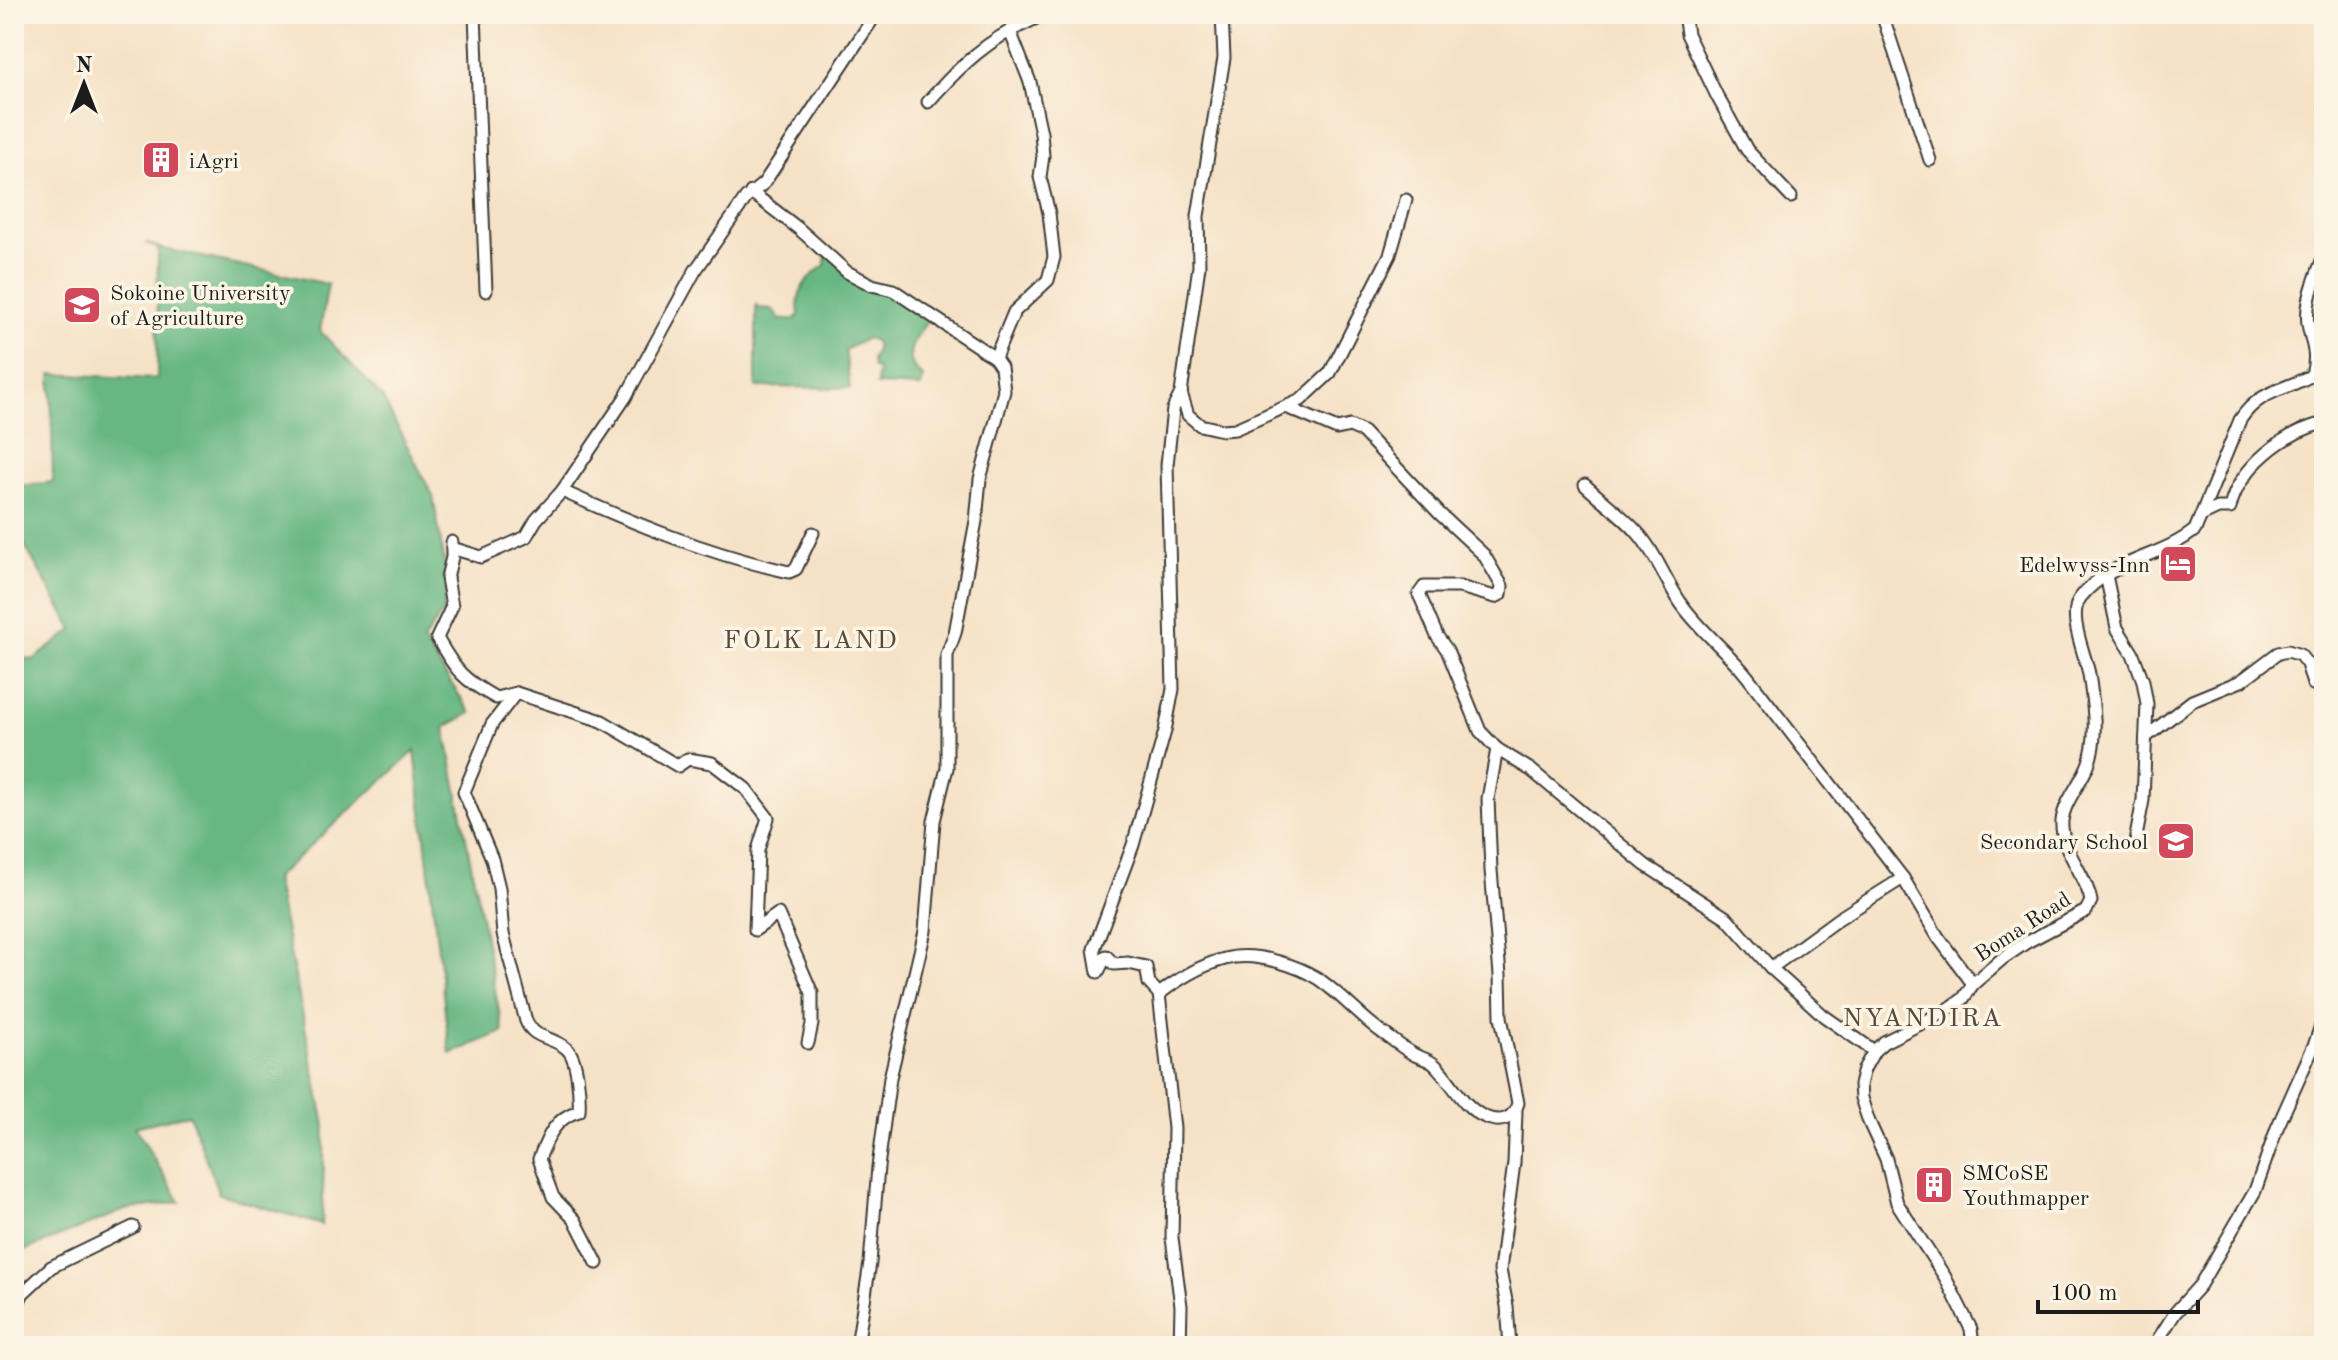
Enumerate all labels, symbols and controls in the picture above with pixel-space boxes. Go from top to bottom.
north arrow [44,44,124,124]
text: N [76,55,93,77]
building icon: iAgri [140,139,182,181]
place label: iAgri [189,151,239,173]
place label: Sokoine University of Agriculture [110,283,291,330]
school or university icon: Sokoine University of Agriculture [61,284,103,326]
hotel icon: Edelwyss-Inn [2157,543,2199,585]
place label: Edelwyss-Inn [2019,555,2150,577]
district label: FOLK LAND [723,628,899,654]
school or university icon: Secondary School [2155,820,2197,862]
place label: Secondary School [1980,832,2148,854]
street label: Boma Road [1971,889,2075,967]
district label: NYANDIRA [1843,1006,2003,1032]
place label: SMCoSE Youthmapper [1962,1163,2089,1210]
building icon: SMCoSE Youthmapper [1913,1164,1955,1206]
scale bar [2038,1264,2198,1314]
text: 100 m [2050,1282,2118,1306]

